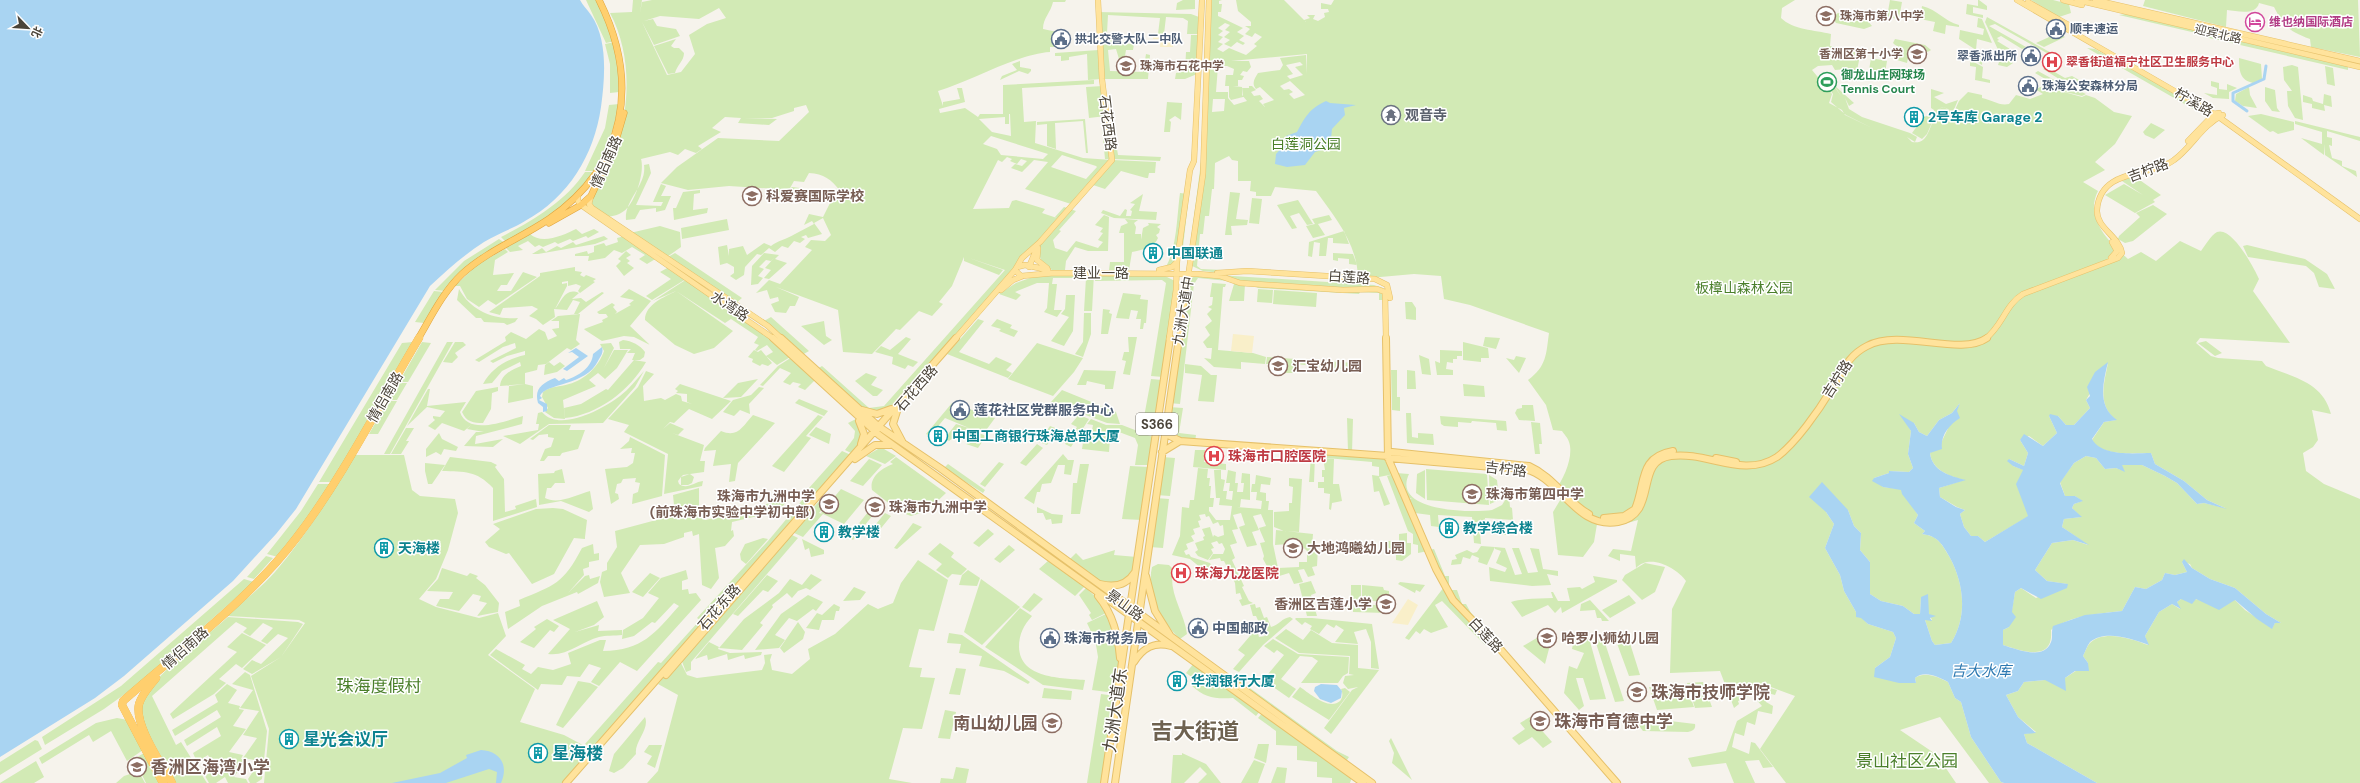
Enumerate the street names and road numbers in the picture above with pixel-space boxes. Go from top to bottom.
street label: 迎宾北路 [2193,21,2243,47]
street label: 柠溪路 [2171,84,2217,120]
street label: 石花西路 [1096,94,1120,152]
street label: 情侣南路 [586,133,626,191]
street label: 吉柠路 [2125,154,2171,186]
street label: 建业一路 [1073,264,1129,282]
street label: 白莲路 [1327,267,1371,287]
street label: 九洲大道中 [1169,275,1197,347]
street label: 水湾路 [708,287,752,325]
street label: 吉柠路 [1818,356,1856,402]
street label: 石花西路 [891,361,941,415]
street label: 情侣南路 [363,368,407,426]
road number: S366 [1136,413,1178,435]
street label: 吉柠路 [1484,458,1528,480]
street label: 石花东路 [694,580,744,634]
street label: 景山路 [1103,585,1147,625]
street label: 白莲路 [1465,614,1507,656]
street label: 情侣南路 [158,623,212,673]
street label: 九洲大道东 [1098,666,1132,754]

